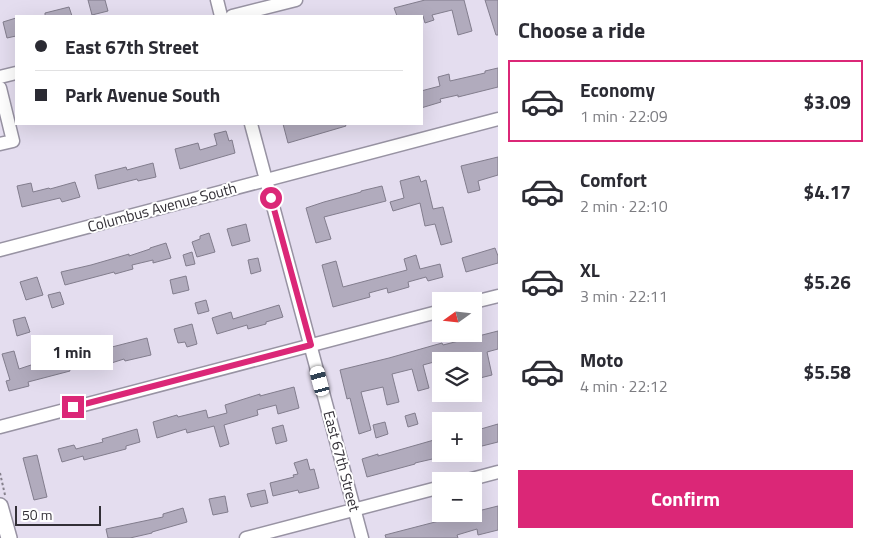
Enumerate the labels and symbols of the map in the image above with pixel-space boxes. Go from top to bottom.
street label: Columbus Avenue South [85,176,239,238]
route start [260,187,282,209]
north arrow [432,292,482,342]
callout: 1 min [32,334,114,370]
car [308,365,331,397]
route end [62,396,84,418]
street label: East 67th Street [318,408,367,515]
scale bar [15,503,101,526]

